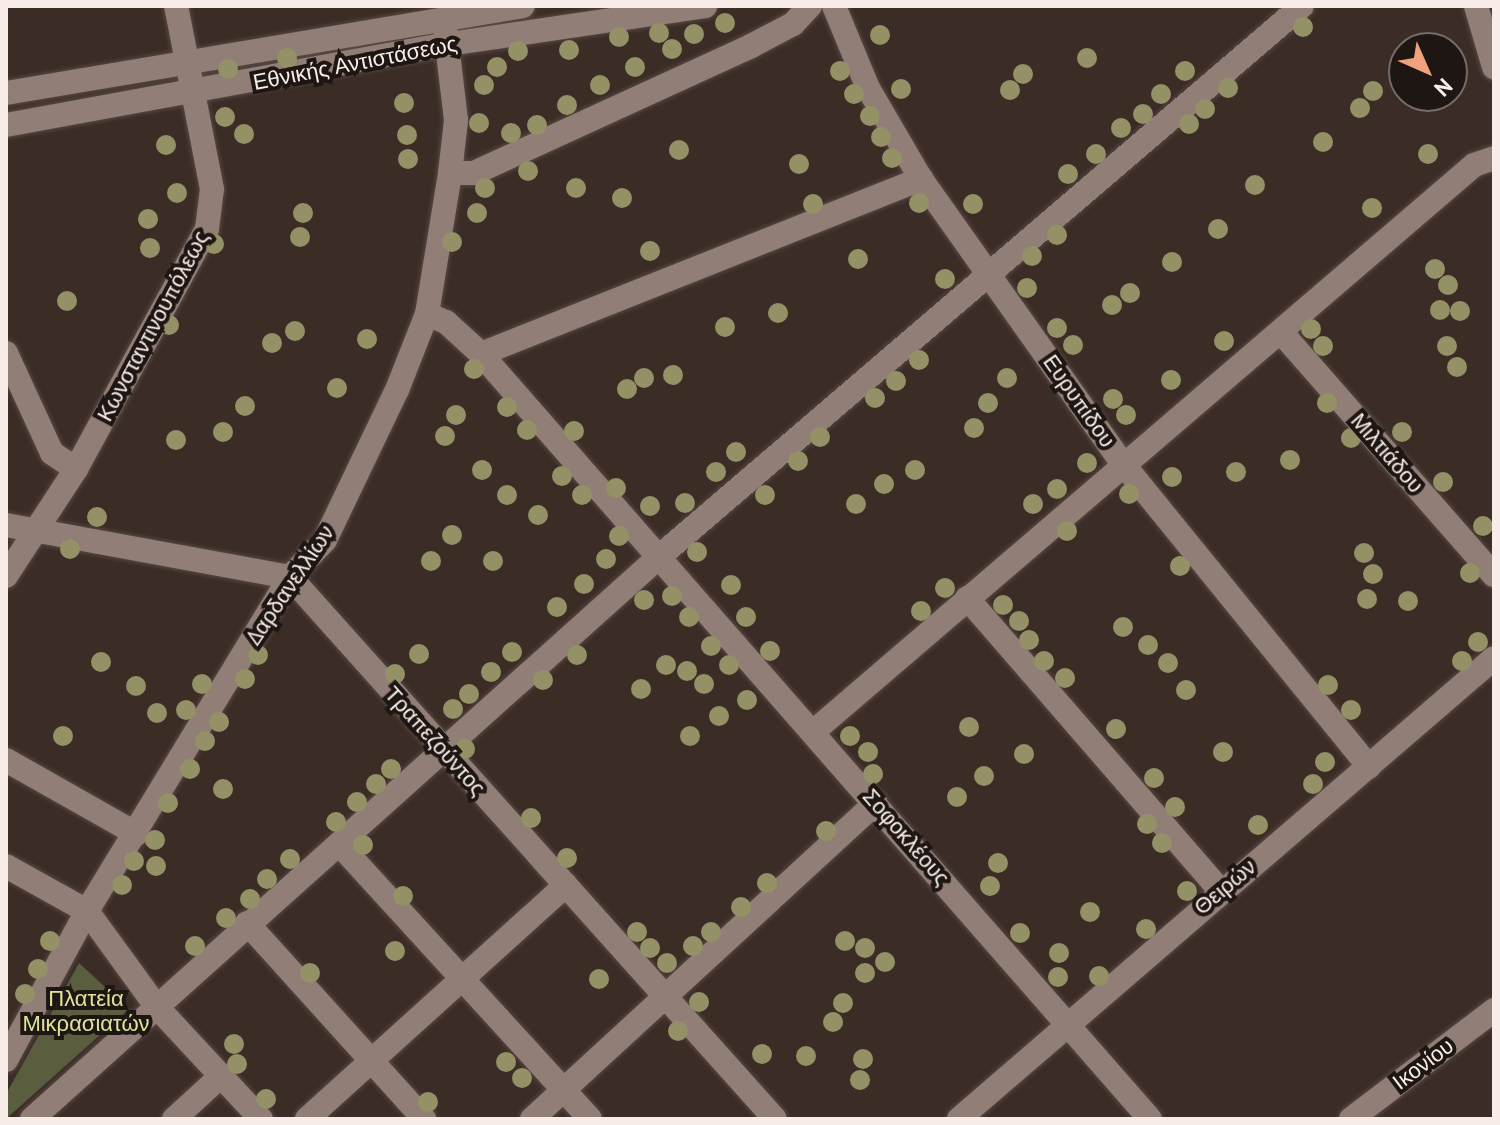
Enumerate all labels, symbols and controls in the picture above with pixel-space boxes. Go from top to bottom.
street label: Εθνικής Αντιστάσεως [251,30,459,96]
north arrow [1388,32,1468,112]
text: N [1429,73,1459,103]
street label: Κωνσταντινουπόλεως [92,226,214,426]
street label: Ευρυπίδου [1037,349,1121,453]
street label: Μιλτιάδου [1345,408,1429,498]
street label: Δαρδανελλίων [240,520,340,650]
street label: Τραπεζούντος [379,681,491,801]
street label: Σοφοκλέους [857,783,955,891]
street label: Θειρών [1189,854,1261,920]
park label: Πλατεία Μικρασιατών [22,985,150,1036]
street label: Ικονίου [1387,1033,1459,1095]

